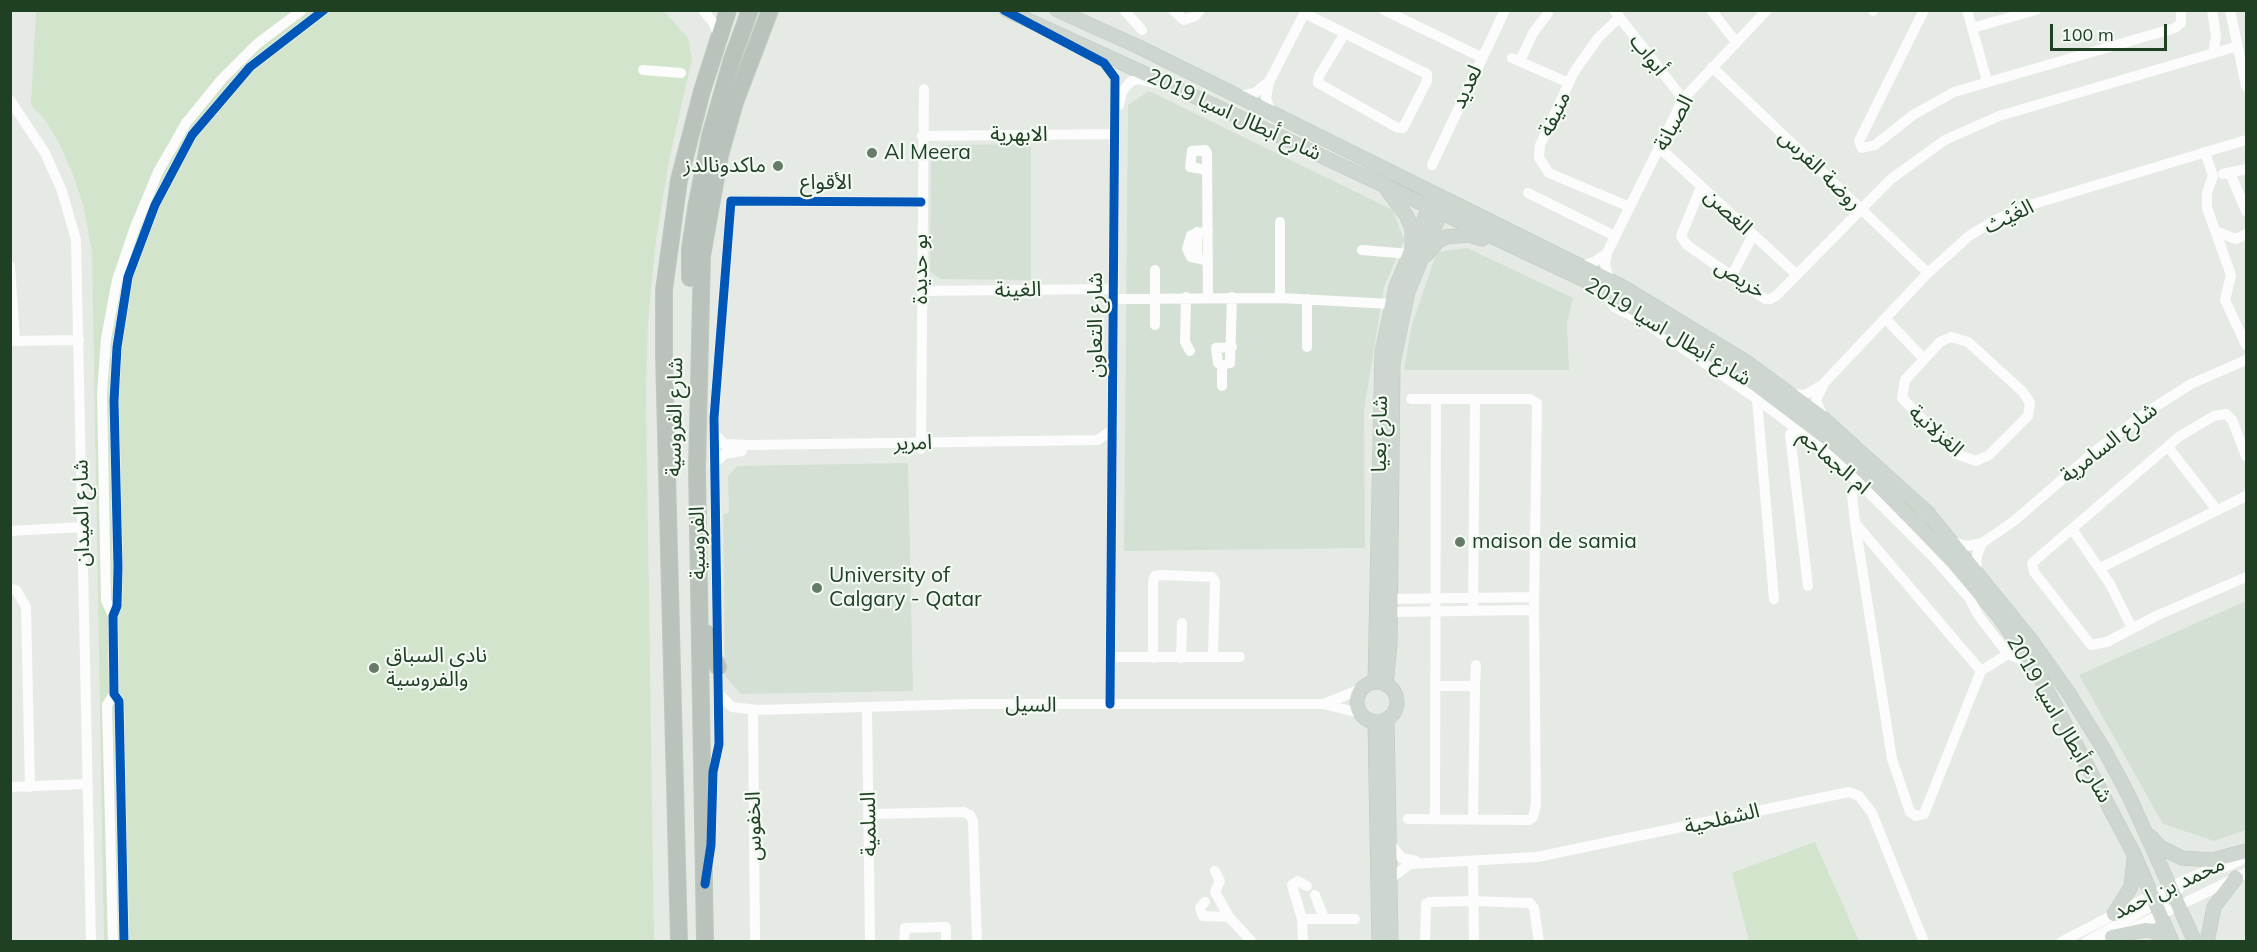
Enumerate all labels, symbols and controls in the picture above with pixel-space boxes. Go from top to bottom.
scale bar [2053,12,2170,50]
text: 100 m [2061,23,2114,46]
street label: أبواب [1624,29,1672,81]
street label: لعديد [1446,61,1488,113]
street label: شارع أبطال اسيا 2019 [1143,64,1325,166]
street label: منيفة [1534,88,1576,140]
street label: الصبانة [1649,91,1699,155]
street label: الابهرية [990,122,1048,148]
street label: روضة الفرس [1773,124,1867,216]
place label: Al Meera [884,140,971,166]
marker: Al Meera [865,146,879,160]
place label: ماكدونالدز [684,153,766,179]
marker: ماكدونالدز [771,159,785,173]
street label: الأقواع [800,170,852,196]
street label: الغصن [1699,183,1757,241]
street label: الغَيْث [1980,194,2038,240]
street label: بو حديدة [908,234,934,304]
street label: خريص [1710,254,1770,304]
street label: شارع التعاون [1083,272,1109,378]
street label: شارع أبطال اسيا 2019 [1580,272,1756,392]
street label: الغينة [994,277,1042,303]
street label: شارع الفروسية [661,357,689,477]
street label: شارع بعيا [1367,395,1393,473]
street label: شارع السامرية [2056,397,2162,489]
street label: الغزلانية [1903,400,1969,462]
street label: ام الجماجم [1793,424,1875,500]
street label: امرير [894,430,932,456]
street label: شارع الميدان [68,459,96,567]
street label: الفروسية [685,506,711,580]
place label: maison de samia [1472,529,1637,555]
marker: maison de samia [1453,535,1467,549]
place label: University of Calgary - Qatar [829,563,982,613]
marker: University of Calgary - Qatar [810,581,824,595]
street label: شارع أبطال اسيا 2019 [2001,631,2117,807]
place label: نادي السباق والفروسية [386,643,487,693]
marker: نادي السباق والفروسية [367,661,381,675]
street label: السيل [1005,692,1057,718]
street label: الخفوس [741,791,767,861]
street label: السلمية [856,791,882,857]
street label: الشفلحية [1682,798,1762,840]
street label: محمد بن احمد [2109,851,2229,925]

